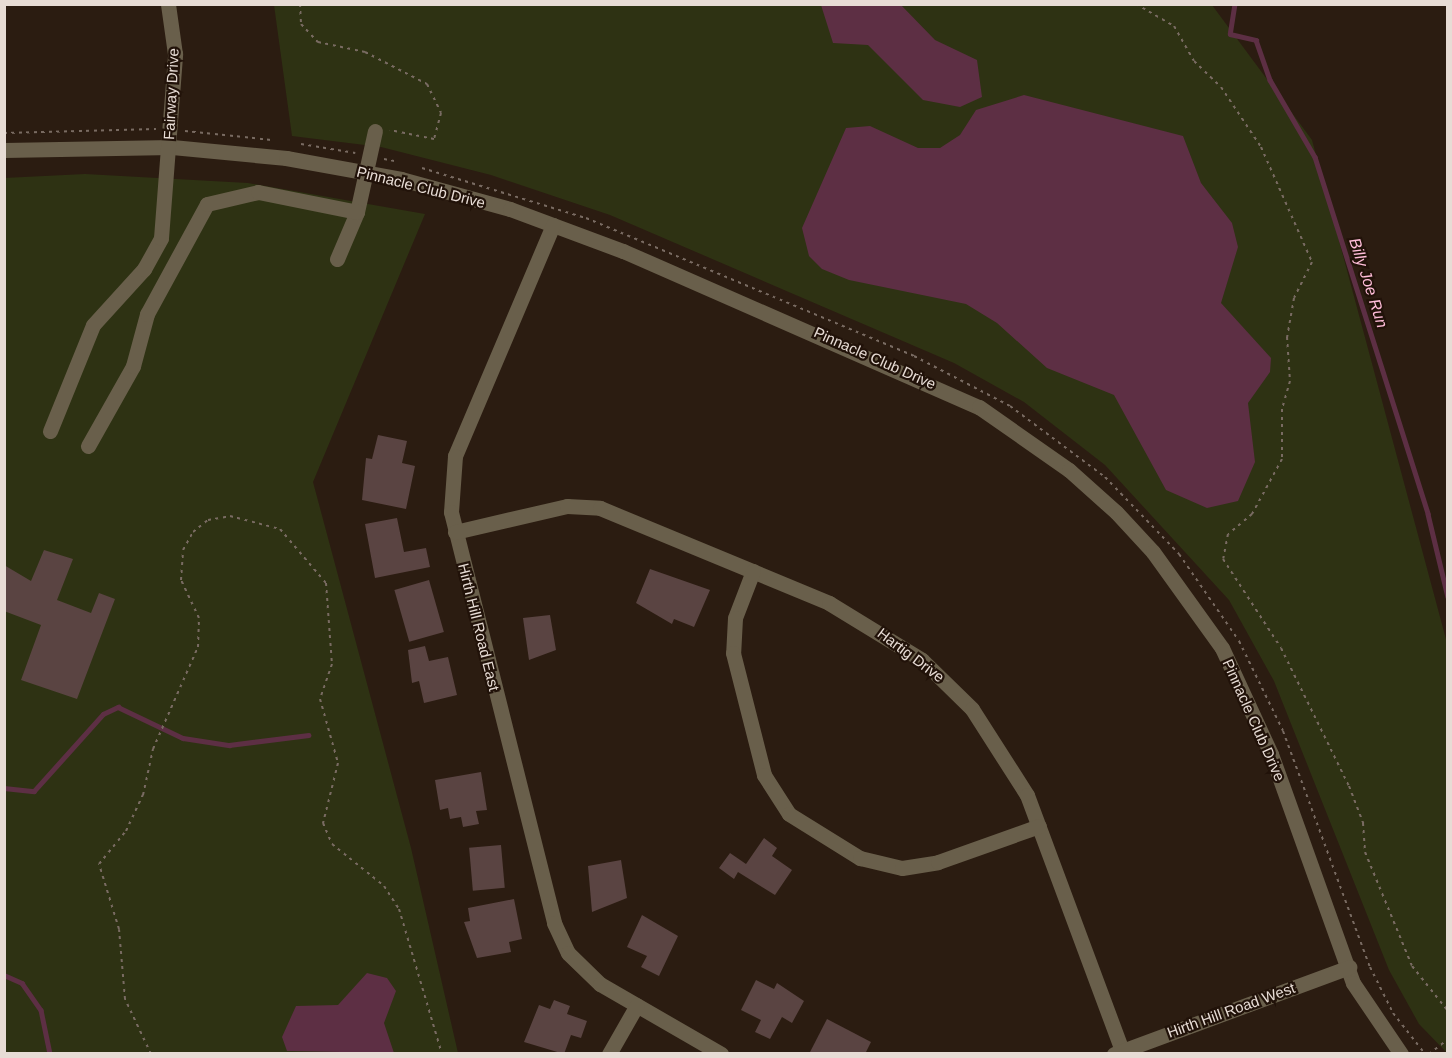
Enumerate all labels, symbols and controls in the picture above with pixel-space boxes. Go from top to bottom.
street label: Fairway Drive [160,48,182,140]
street label: Pinnacle Club Drive [355,162,487,212]
water label: Billy Joe Run [1344,236,1392,330]
street label: Pinnacle Club Drive [811,323,939,393]
street label: Hirth Hill Road East [454,561,504,693]
street label: Hartig Drive [874,624,948,686]
street label: Pinnacle Club Drive [1219,656,1289,784]
street label: Hirth Hill Road West [1165,978,1297,1042]

